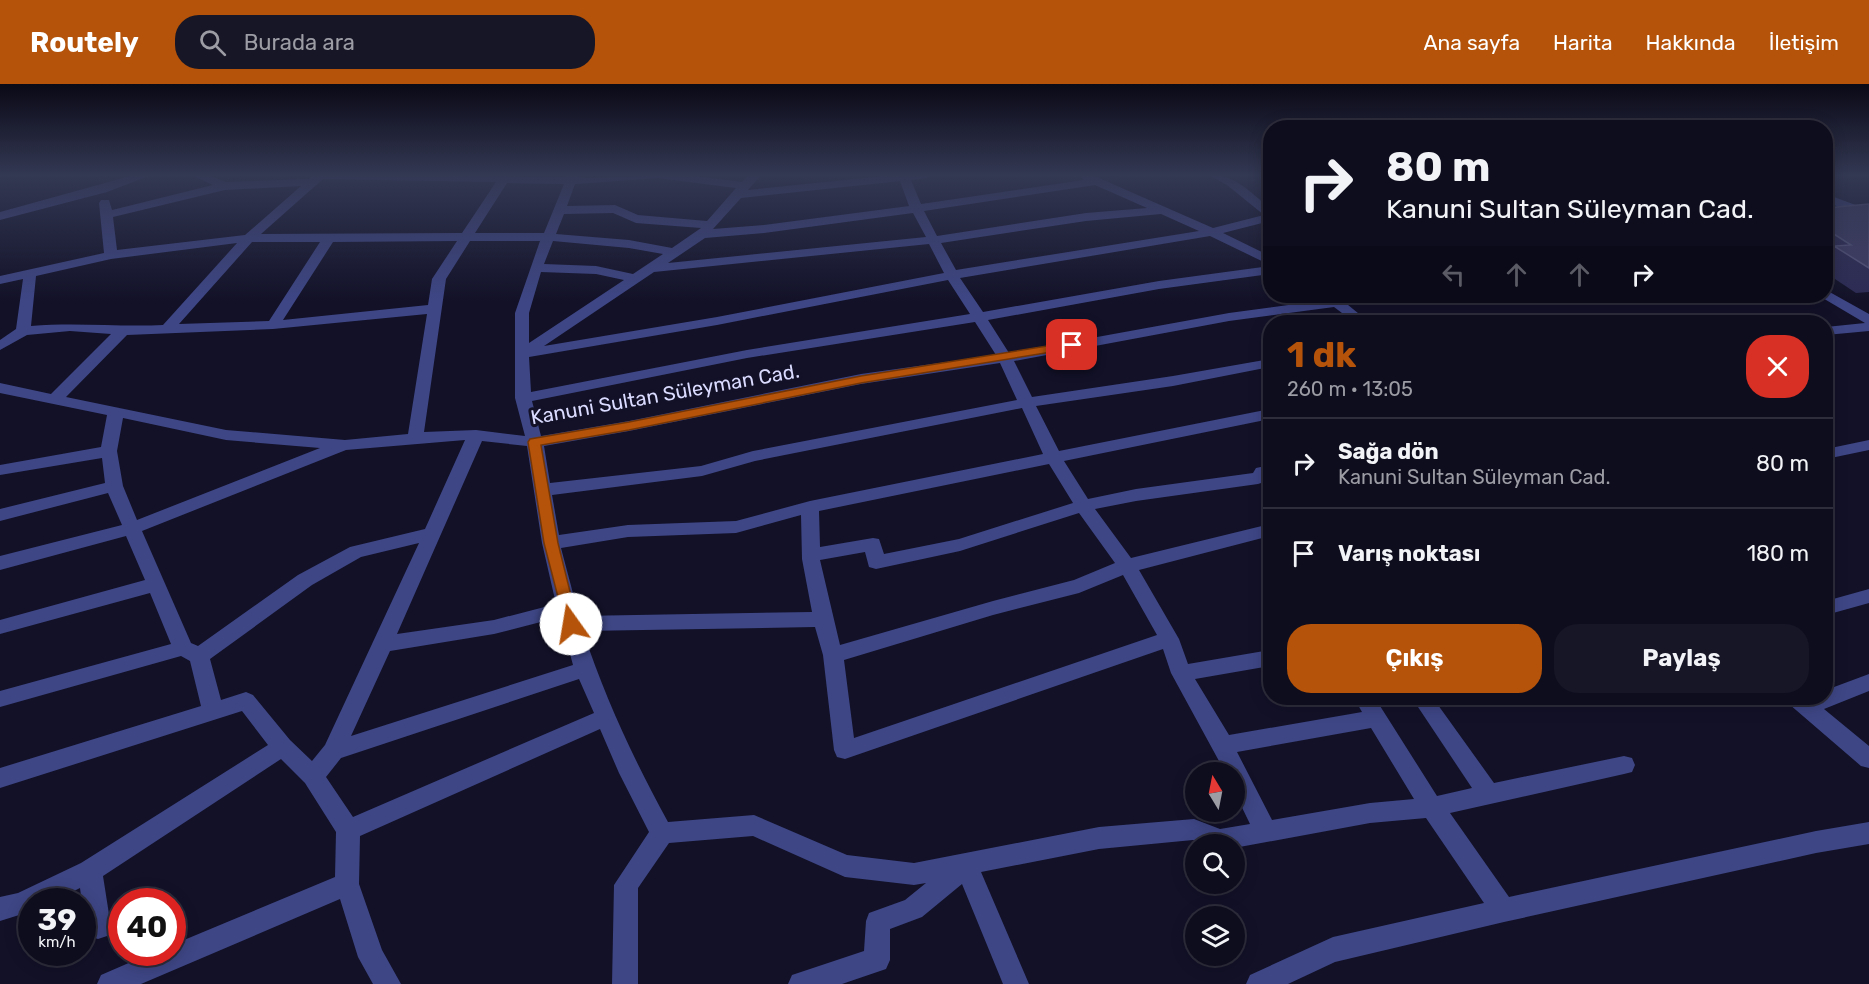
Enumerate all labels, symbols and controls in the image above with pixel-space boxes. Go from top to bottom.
search box [175,15,595,69]
text: Routely [30,26,139,59]
icon: search [196,26,229,59]
text: Burada ara [244,29,355,56]
text: Ana sayfa [1423,30,1520,55]
text: Harita [1553,30,1613,55]
text: Hakkında [1646,30,1736,55]
text: İletişim [1769,30,1839,55]
text: 80 m [1386,142,1490,192]
icon: right [1287,144,1365,222]
text: Kanuni Sultan Süleyman Cad. [1386,193,1754,225]
icon: left [1437,258,1470,291]
icon: ahead [1500,258,1533,291]
icon: ahead [1563,258,1596,291]
icon: right [1626,258,1659,291]
pin [1046,319,1097,370]
icon: arrive [1055,328,1088,361]
text: 1 dk [1287,333,1356,376]
button: close [1746,335,1809,398]
street label: Kanuni Sultan Süleyman Cad. [529,359,801,429]
text: 260 m · 13:05 [1287,377,1413,401]
text: Sağa dön [1338,438,1439,465]
icon: right [1287,447,1320,480]
text: 80 m [1756,450,1809,477]
text: Kanuni Sultan Süleyman Cad. [1338,465,1611,489]
icon: arrive [1287,537,1320,570]
text: Varış noktası [1338,540,1480,567]
text: 180 m [1747,540,1809,567]
position arrow [539,592,603,656]
button: Çıkış [1287,624,1542,693]
button: Paylaş [1554,624,1809,693]
north arrow [1185,762,1245,822]
map controls [1185,762,1245,966]
button: search [1185,834,1245,894]
speed limit sign: 40 [108,888,186,966]
text: 39 [38,902,77,938]
button: layers [1185,906,1245,966]
text: km/h [38,933,76,951]

